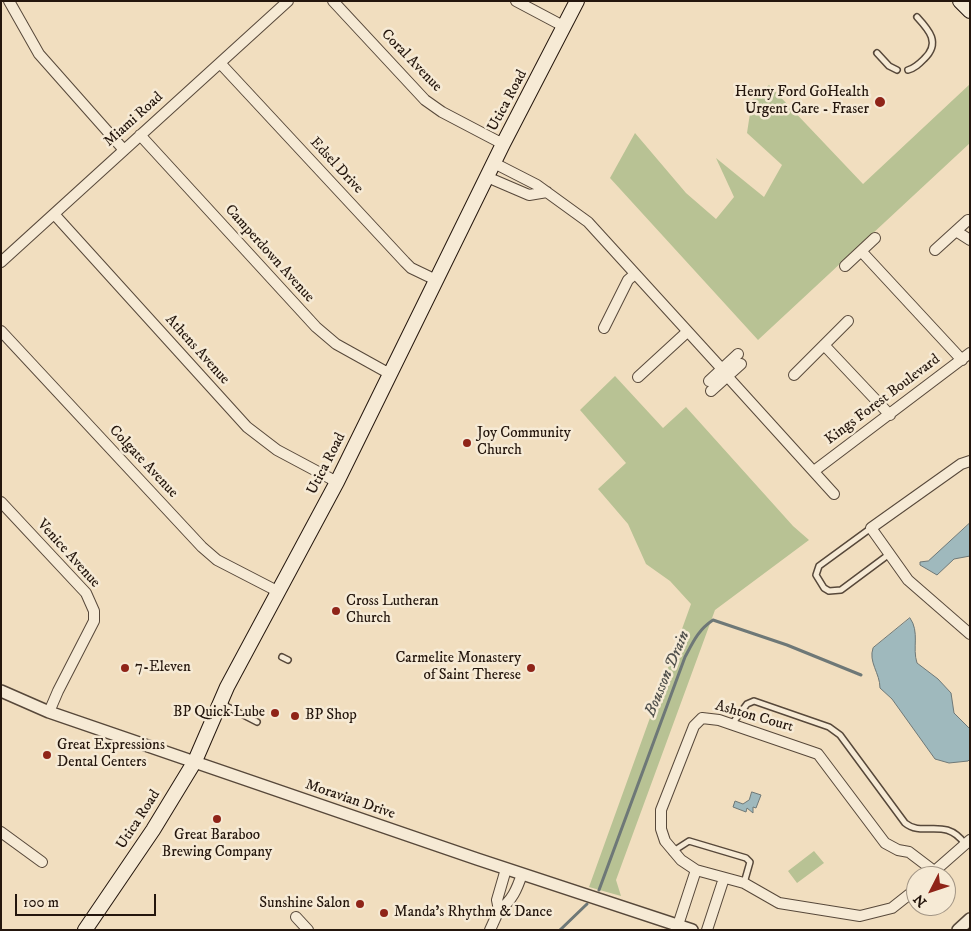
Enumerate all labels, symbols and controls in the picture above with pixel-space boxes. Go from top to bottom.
street label: Coral Avenue [377,26,445,96]
street label: Utica Road [484,67,532,135]
place label: Henry Ford GoHealth Urgent Care - Fraser [735,84,869,119]
street label: Miami Road [101,89,167,151]
marker: Henry Ford GoHealth Urgent Care - Fraser [873,95,887,109]
street label: Edsel Drive [305,134,367,198]
street label: Camperdown Avenue [220,201,318,307]
street label: Athens Avenue [161,311,233,389]
street label: Kings Forest Boulevard [822,351,944,449]
street label: Colgate Avenue [105,422,181,502]
place label: Joy Community Church [477,425,571,460]
street label: Utica Road [304,430,350,498]
marker: Joy Community Church [461,437,473,449]
street label: Venice Avenue [33,516,103,592]
place label: Cross Lutheran Church [346,593,439,628]
marker: Cross Lutheran Church [330,605,342,617]
water label: Bousson Drain [641,628,695,720]
place label: Carmelite Monastery of Saint Therese [395,650,521,685]
place label: 7-Eleven [135,659,191,677]
marker: 7-Eleven [119,662,131,674]
marker: Carmelite Monastery of Saint Therese [525,662,537,674]
street label: Ashton Court [713,697,795,737]
place label: BP Quick Lube [173,704,265,722]
marker: BP Quick Lube [269,707,281,719]
place label: BP Shop [305,707,357,725]
marker: BP Shop [289,710,301,722]
place label: Great Expressions Dental Centers [57,737,165,772]
marker: Great Expressions Dental Centers [41,749,53,761]
street label: Moravian Drive [303,776,397,824]
street label: Utica Road [113,787,165,853]
marker: Great Baraboo Brewing Company [211,813,223,825]
place label: Great Baraboo Brewing Company [162,827,272,862]
north arrow [906,866,956,916]
scale bar [18,884,159,916]
text: N [910,890,931,910]
text: 100 m [23,893,59,912]
place label: Sunshine Salon [259,895,350,913]
marker: Sunshine Salon [354,898,366,910]
place label: Manda's Rhythm & Dance [394,904,552,922]
marker: Manda's Rhythm & Dance [378,907,390,919]

